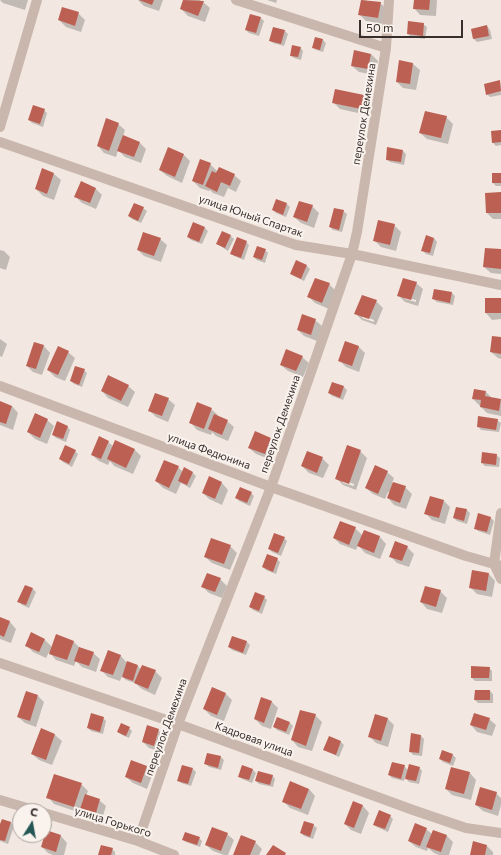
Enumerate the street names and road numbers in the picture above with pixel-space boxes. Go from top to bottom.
street label: переулок Демехина [349,62,379,166]
street label: улица Юный Спартак [197,192,305,240]
street label: переулок Демехина [257,373,303,475]
street label: улица Федюнина [166,430,252,472]
street label: переулок Демехина [142,677,190,777]
street label: Кадровая улица [213,719,295,759]
street label: улица Горького [73,804,153,840]

